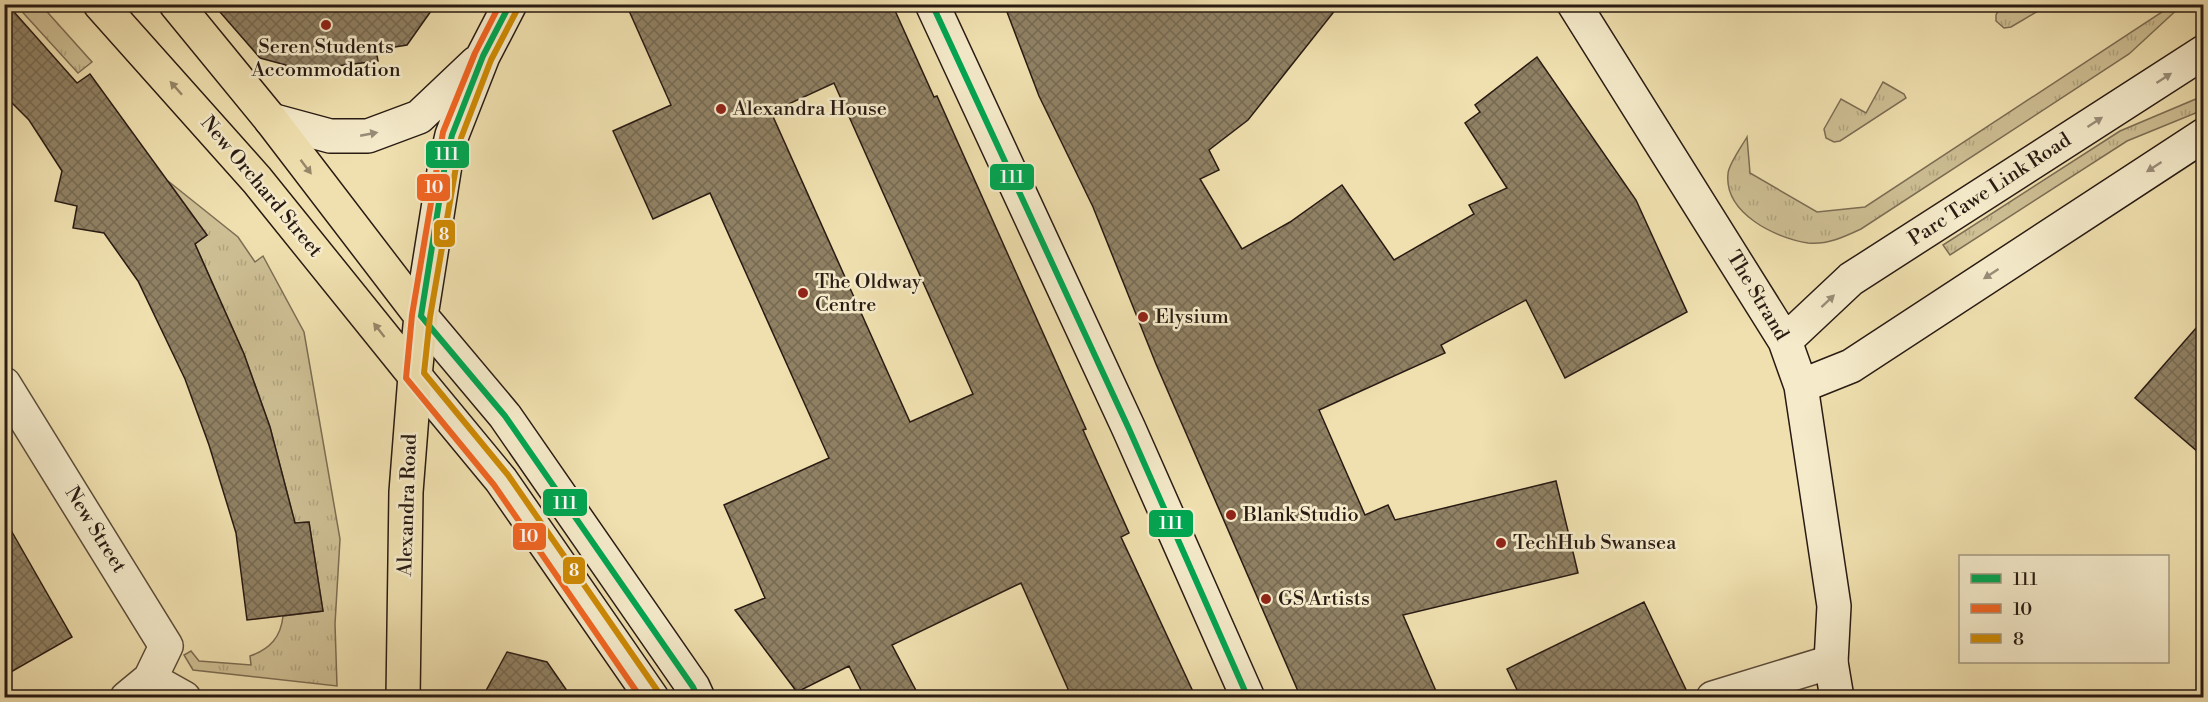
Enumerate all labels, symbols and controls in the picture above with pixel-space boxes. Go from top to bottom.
marker: Seren Students Accommodation [319,18,333,32]
place label: Seren Students Accommodation [250,35,401,83]
one-way arrow [2156,72,2172,83]
one-way arrow [169,81,183,96]
place label: Alexandra House [732,97,887,122]
marker: Alexandra House [714,102,728,116]
street label: New Orchard Street [195,111,327,263]
one-way arrow [2086,117,2103,128]
street label: Parc Tawe Link Road [1904,128,2077,252]
one-way arrow [360,129,379,138]
line badge: 111 [425,140,470,169]
text: 111 [435,145,459,165]
one-way arrow [299,159,312,175]
one-way arrow [2147,161,2163,173]
line badge: 111 [989,163,1035,191]
text: 111 [1000,168,1024,188]
line badge: 10 [416,173,451,202]
text: 10 [425,178,443,198]
line badge: 8 [433,219,456,248]
text: 8 [439,225,449,245]
street label: The Strand [1720,247,1794,346]
one-way arrow [1984,268,2000,280]
place label: The Oldway Centre [815,270,922,318]
marker: The Oldway Centre [796,286,810,300]
one-way arrow [1821,294,1836,308]
place label: Elysium [1155,305,1229,330]
marker: Elysium [1136,310,1150,324]
one-way arrow [373,323,385,338]
street label: Alexandra Road [393,433,423,578]
street label: New Street [59,482,131,578]
line badge: 111 [542,488,588,517]
text: 111 [553,494,577,514]
place label: Blank Studio [1242,503,1359,528]
marker: Blank Studio [1224,508,1238,522]
line badge: 111 [1148,509,1194,538]
text: 111 [1159,514,1183,534]
line badge: 10 [512,522,547,551]
text: 10 [520,527,538,547]
place label: TechHub Swansea [1513,531,1677,556]
marker: TechHub Swansea [1494,536,1508,550]
legend [1959,555,2169,663]
line badge: 8 [562,556,586,585]
text: 8 [569,561,579,581]
text: 111 [2013,568,2038,591]
place label: GS Artists [1278,587,1370,612]
marker: GS Artists [1259,592,1273,606]
text: 10 [2013,598,2032,621]
text: 8 [2013,628,2024,651]

